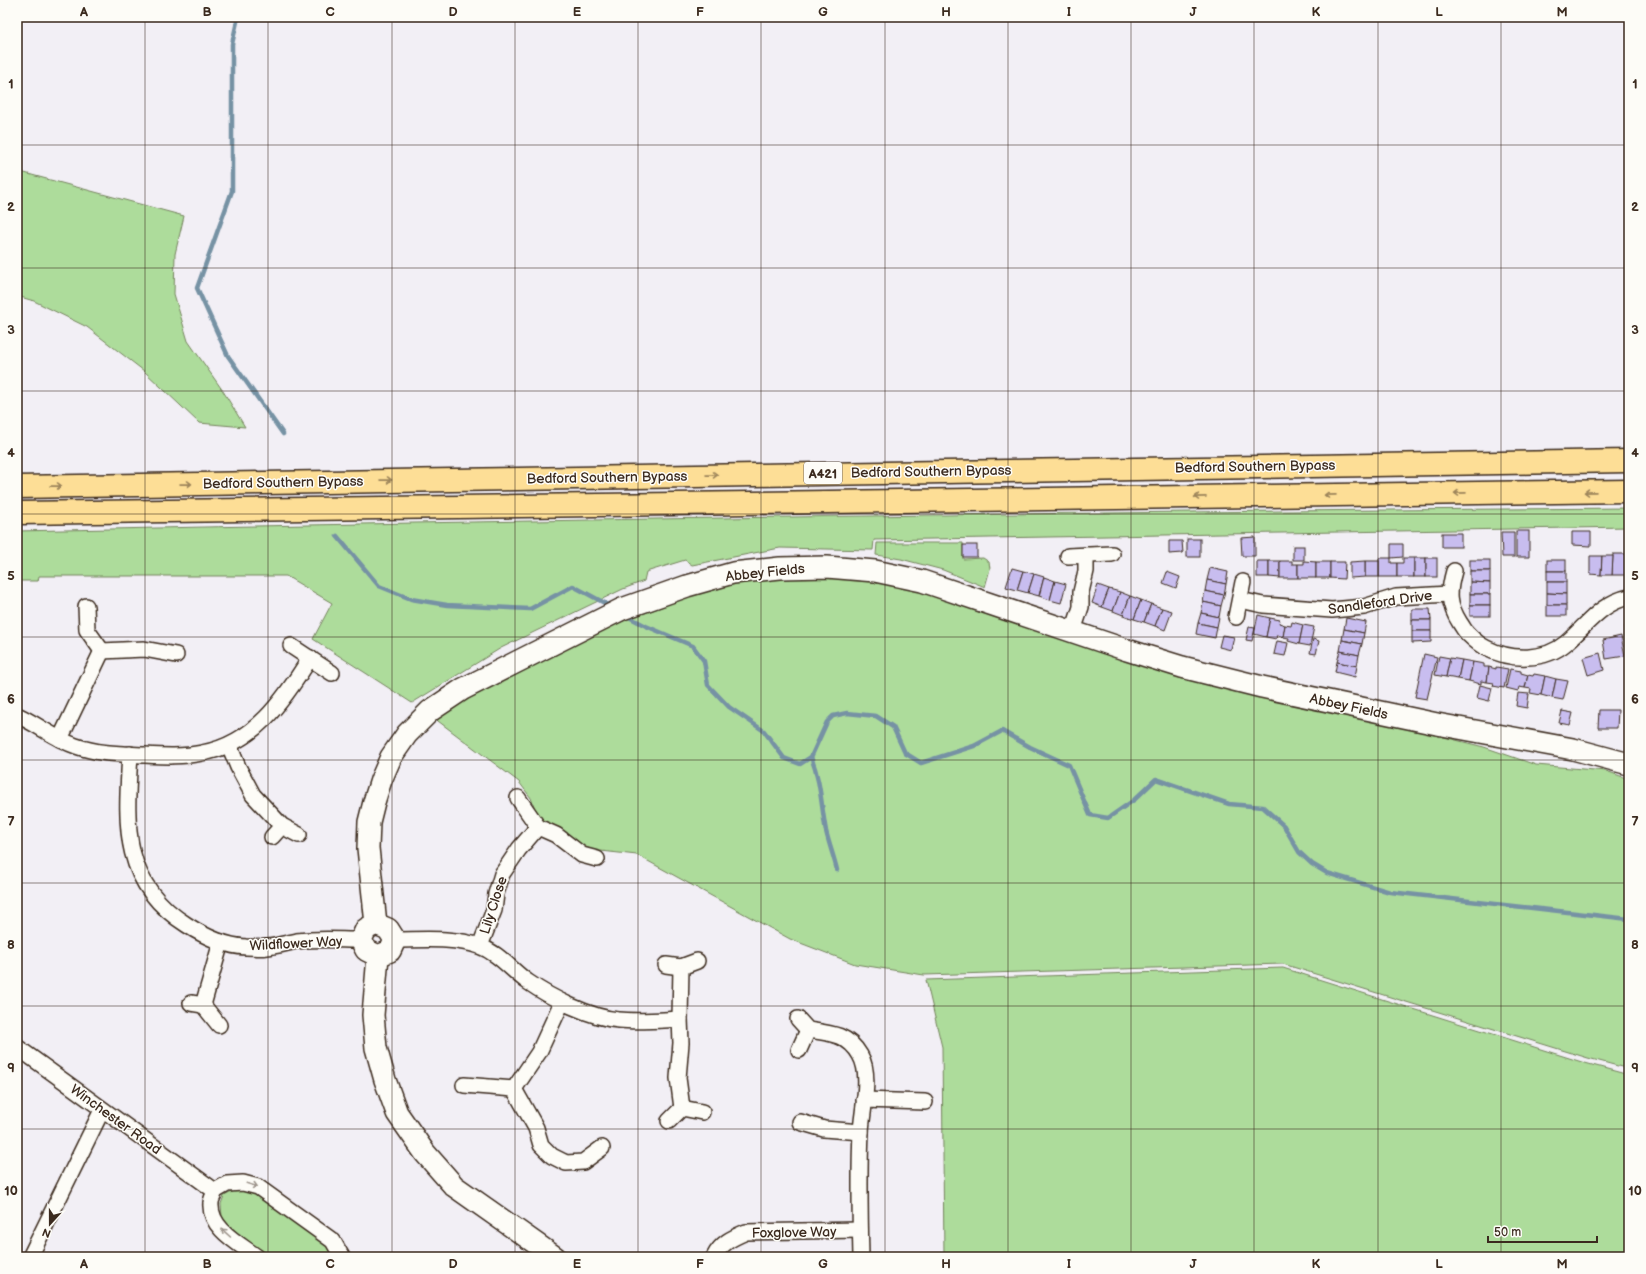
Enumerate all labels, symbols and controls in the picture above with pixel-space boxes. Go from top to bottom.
text: A [79,4,88,20]
text: B [202,4,212,20]
text: C [325,4,335,20]
text: D [448,4,458,20]
text: E [573,4,582,20]
text: F [696,4,704,20]
text: G [818,4,828,20]
text: H [941,4,951,20]
text: I [1067,4,1071,20]
text: J [1189,4,1197,20]
text: K [1312,4,1321,20]
text: L [1435,4,1443,20]
text: M [1556,4,1568,20]
text: 1 [8,76,14,92]
text: 1 [1632,76,1638,92]
text: 2 [7,199,15,215]
text: 2 [1631,199,1639,215]
text: 3 [7,322,15,338]
text: 3 [1631,322,1639,338]
text: 4 [7,445,15,461]
text: 4 [1631,445,1639,461]
street label: Bedford Southern Bypass [1174,457,1336,476]
road number: A421 [804,462,842,484]
street label: Bedford Southern Bypass [850,462,1012,481]
street label: Bedford Southern Bypass [526,468,688,487]
one-way arrow [705,471,718,479]
street label: Bedford Southern Bypass [202,473,364,492]
one-way arrow [379,476,392,484]
one-way arrow [179,480,192,488]
one-way arrow [49,482,62,490]
one-way arrow [1584,488,1597,496]
one-way arrow [1454,489,1467,497]
one-way arrow [1324,491,1337,499]
one-way arrow [1194,493,1207,501]
street label: Abbey Fields [725,560,806,585]
text: 5 [7,568,15,584]
text: 5 [1631,568,1639,584]
street label: Sandleford Drive [1327,587,1433,618]
street label: Abbey Fields [1308,690,1390,723]
text: 6 [7,691,15,707]
text: 6 [1631,691,1639,707]
text: 7 [7,814,15,830]
text: 7 [1631,814,1639,830]
street label: Lily Close [476,874,511,936]
street label: Wildflower Way [249,933,344,954]
text: 8 [7,937,15,953]
text: 8 [1631,937,1639,953]
text: 9 [7,1060,15,1076]
text: 9 [1631,1060,1639,1076]
street label: Winchester Road [67,1081,165,1158]
one-way arrow [245,1182,258,1189]
text: 10 [4,1183,18,1199]
text: 10 [1628,1183,1642,1199]
north arrow [30,1204,70,1244]
scale bar [1488,1218,1597,1244]
street label: Foxglove Way [751,1223,837,1242]
text: N [40,1225,53,1240]
text: 50 m [1494,1225,1521,1240]
one-way arrow [221,1229,231,1238]
text: A [79,1256,88,1272]
text: B [202,1256,212,1272]
text: C [325,1256,335,1272]
text: D [448,1256,458,1272]
text: E [573,1256,582,1272]
text: F [696,1256,704,1272]
text: G [818,1256,828,1272]
text: H [941,1256,951,1272]
text: I [1067,1256,1071,1272]
text: J [1189,1256,1197,1272]
text: K [1312,1256,1321,1272]
text: L [1435,1256,1443,1272]
text: M [1556,1256,1568,1272]

